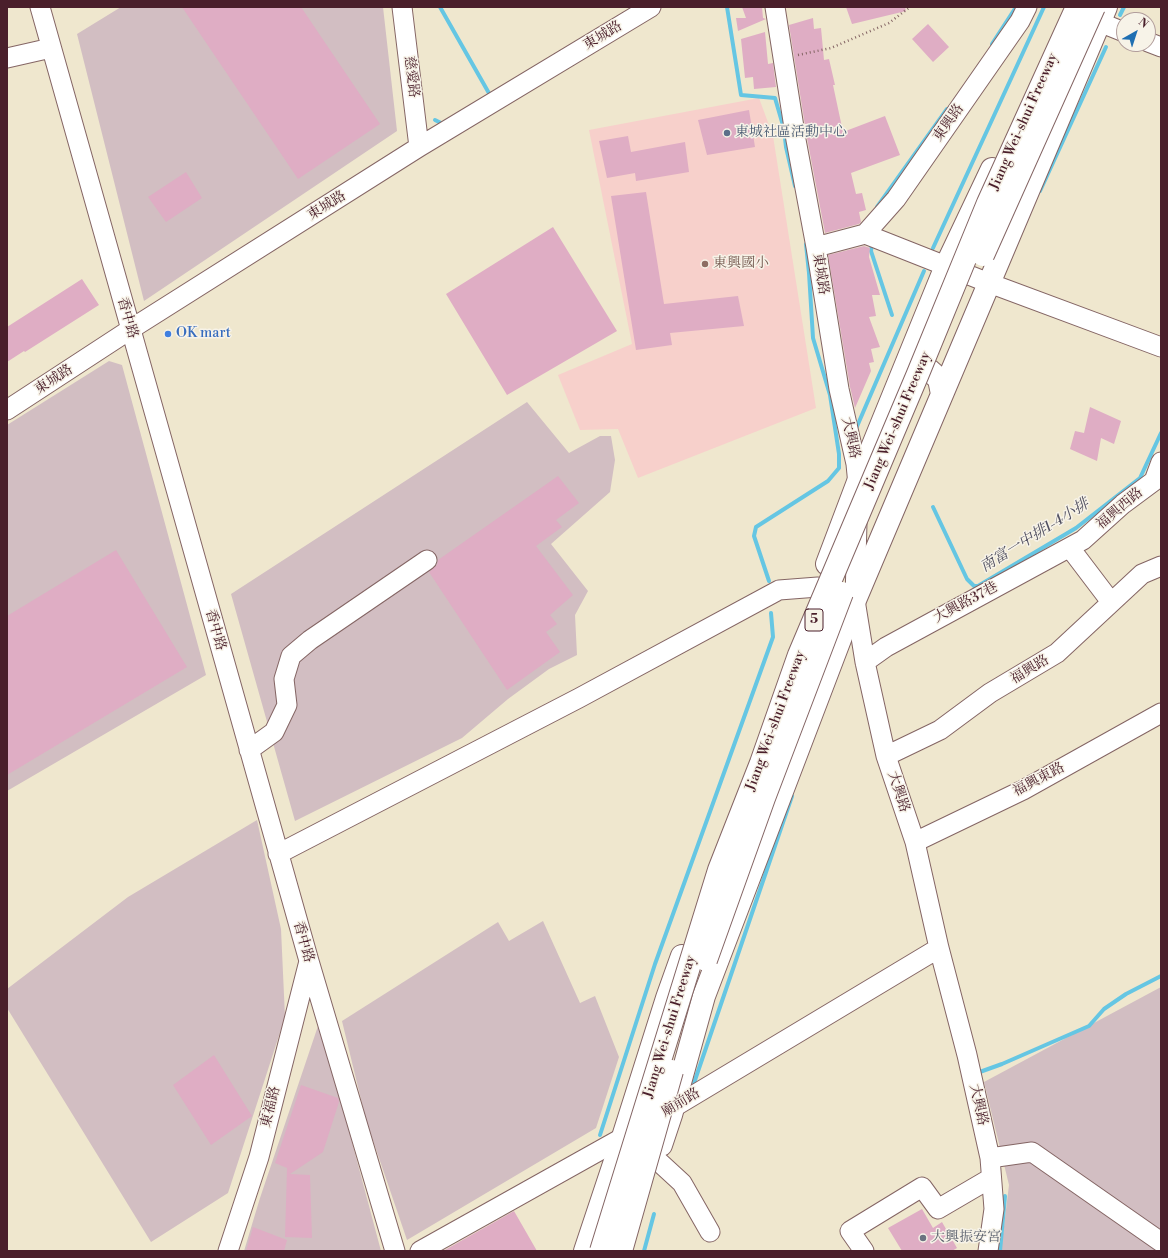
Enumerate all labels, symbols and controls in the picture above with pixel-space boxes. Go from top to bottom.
north arrow [1116,12,1156,52]
text: N [1135,15,1151,32]
street label: 東城路 [581,18,625,54]
street label: Jiang Wei-shui Freeway [986,51,1062,193]
street label: 慈愛路 [400,55,422,99]
street label: 東興路 [930,101,968,145]
place label: 東城社區活動中心 [735,125,847,141]
marker: 東城社區活動中心 [722,128,732,138]
street label: 東城路 [305,188,349,224]
street label: 東城路 [808,252,832,296]
place label: 東興國小 [713,256,769,272]
marker: 東興國小 [700,259,710,269]
street label: 香中路 [113,295,141,341]
place label: OK mart [176,326,231,342]
marker: OK mart [163,329,173,339]
street label: Jiang Wei-shui Freeway [861,350,935,492]
street label: 東城路 [32,362,76,398]
street label: 大興路 [837,416,863,460]
street label: 福興西路 [1093,485,1147,533]
water label: 南富一中排1-4小排 [977,495,1093,577]
street label: 大興路37巷 [931,579,1001,627]
street label: 香中路 [201,607,229,653]
road number: 5 [805,609,823,631]
street label: Jiang Wei-shui Freeway [743,648,809,794]
street label: 福興路 [1008,652,1052,688]
street label: 福興東路 [1010,759,1068,801]
street label: 大興路 [884,769,912,815]
street label: 香中路 [289,919,317,965]
street label: Jiang Wei-shui Freeway [640,954,700,1100]
street label: 大興路 [965,1083,991,1127]
street label: 東福路 [258,1085,284,1129]
street label: 廟前路 [659,1085,703,1121]
place label: 大興振安宮 [931,1230,1001,1246]
marker: 大興振安宮 [918,1233,928,1243]

